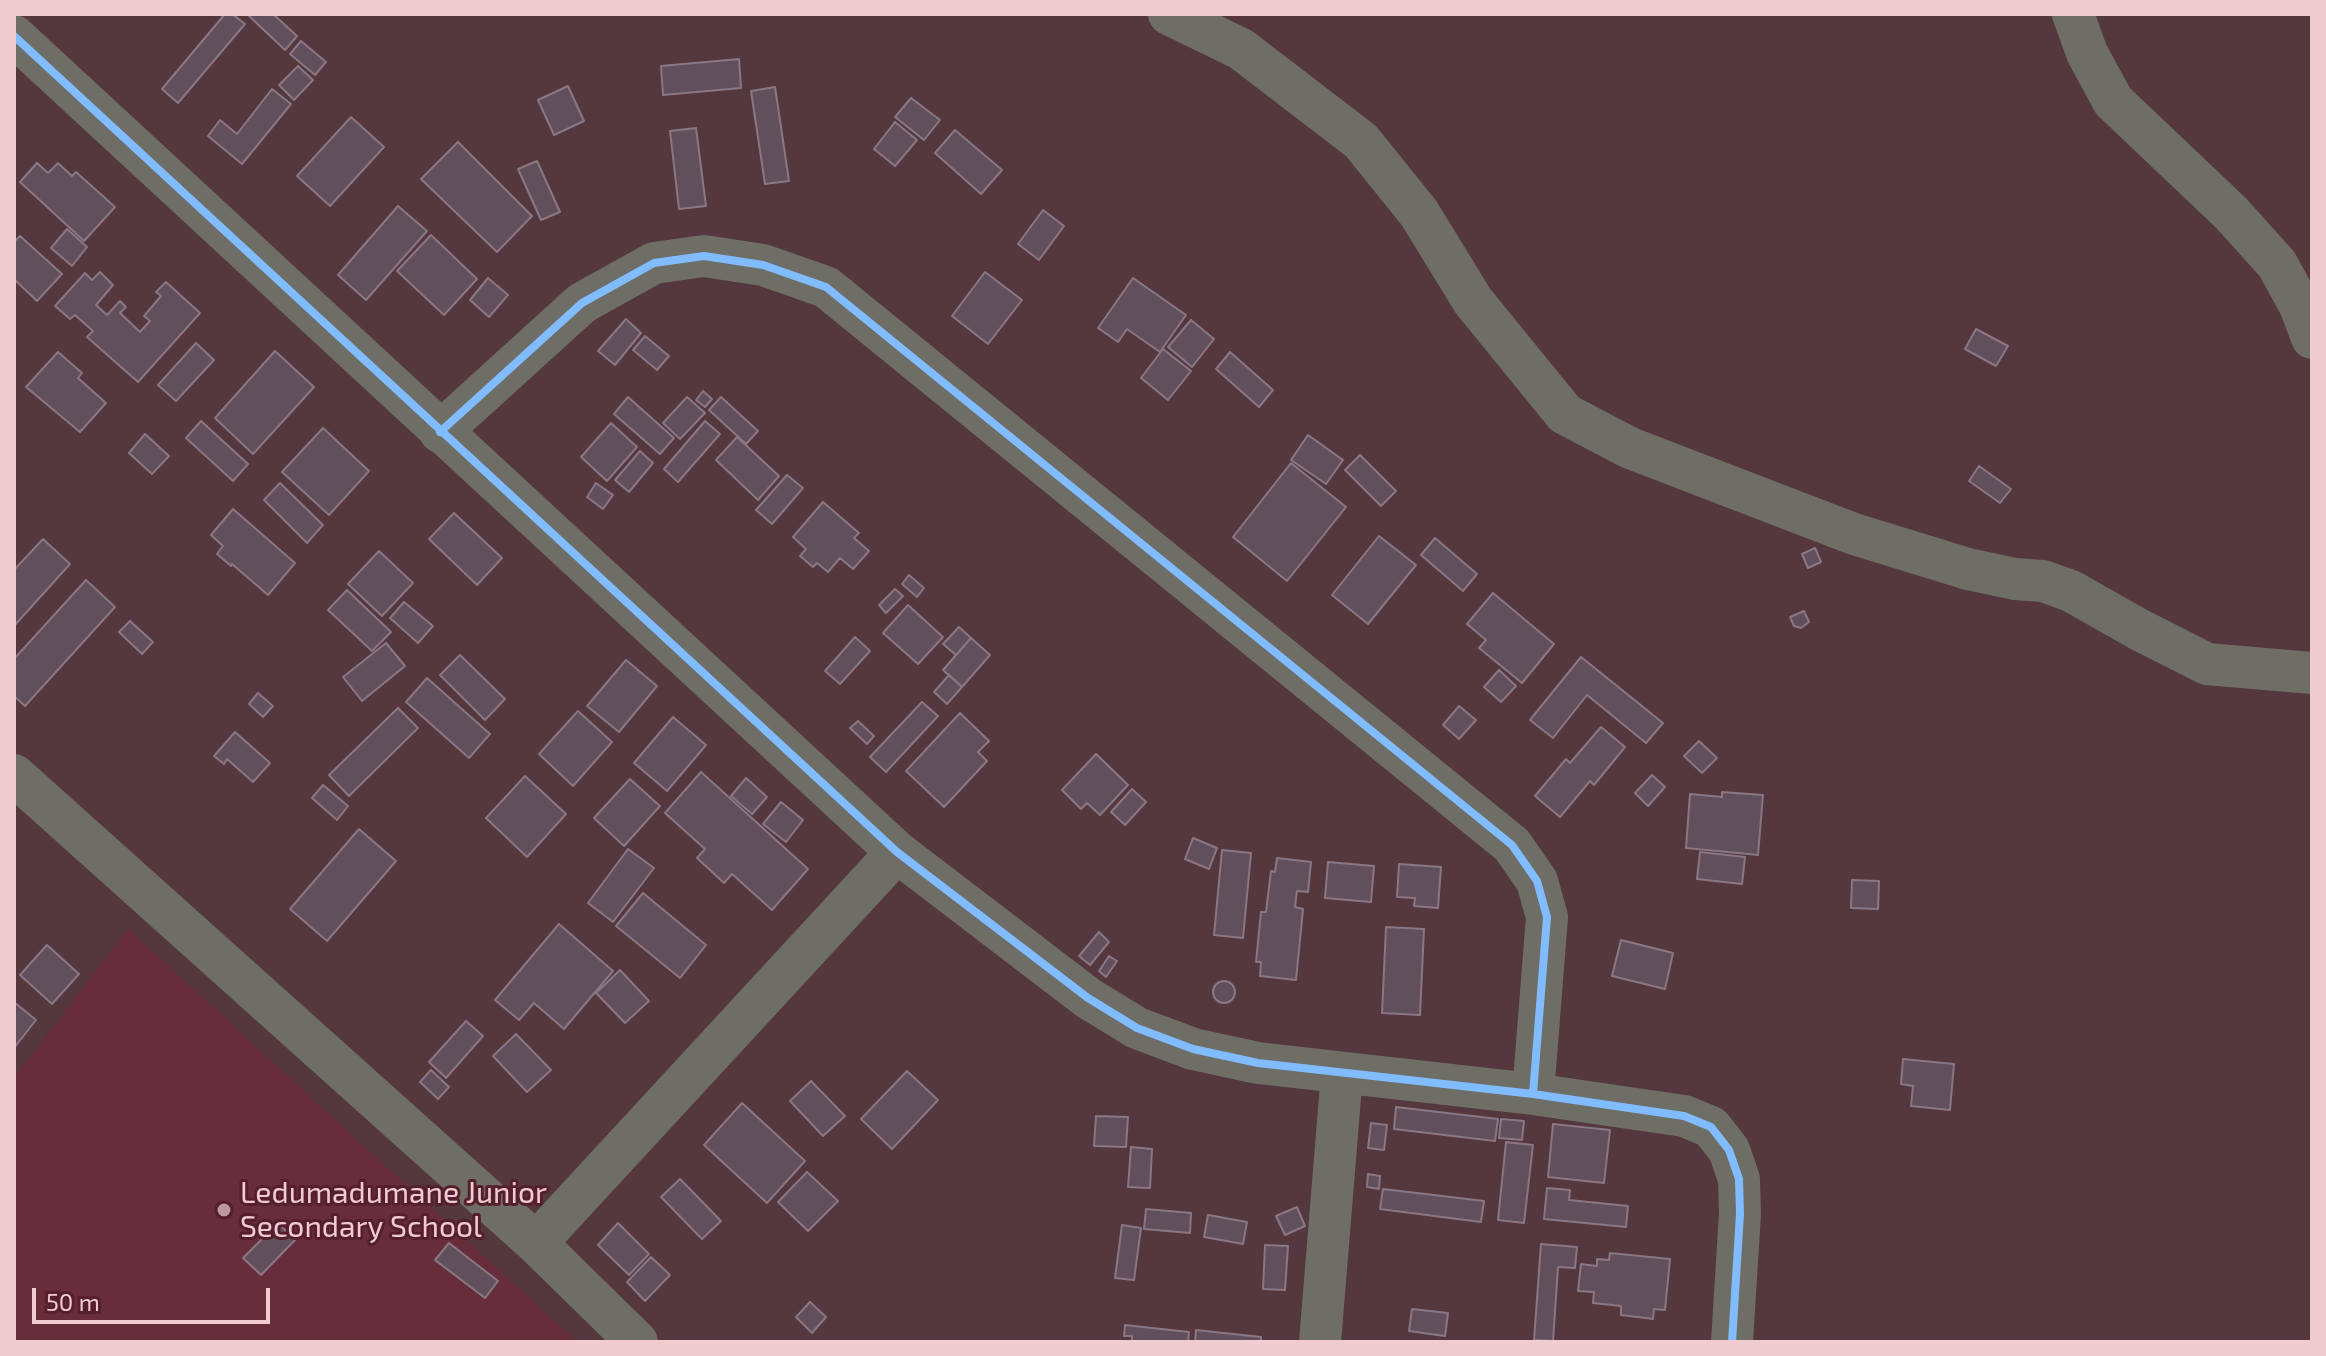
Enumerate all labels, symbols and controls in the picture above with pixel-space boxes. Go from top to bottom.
place label: Ledumadumane Junior Secondary School [240,1175,547,1246]
marker: Ledumadumane Junior Secondary School [215,1201,233,1219]
scale bar [36,1272,274,1322]
text: 50 m [46,1287,100,1316]

